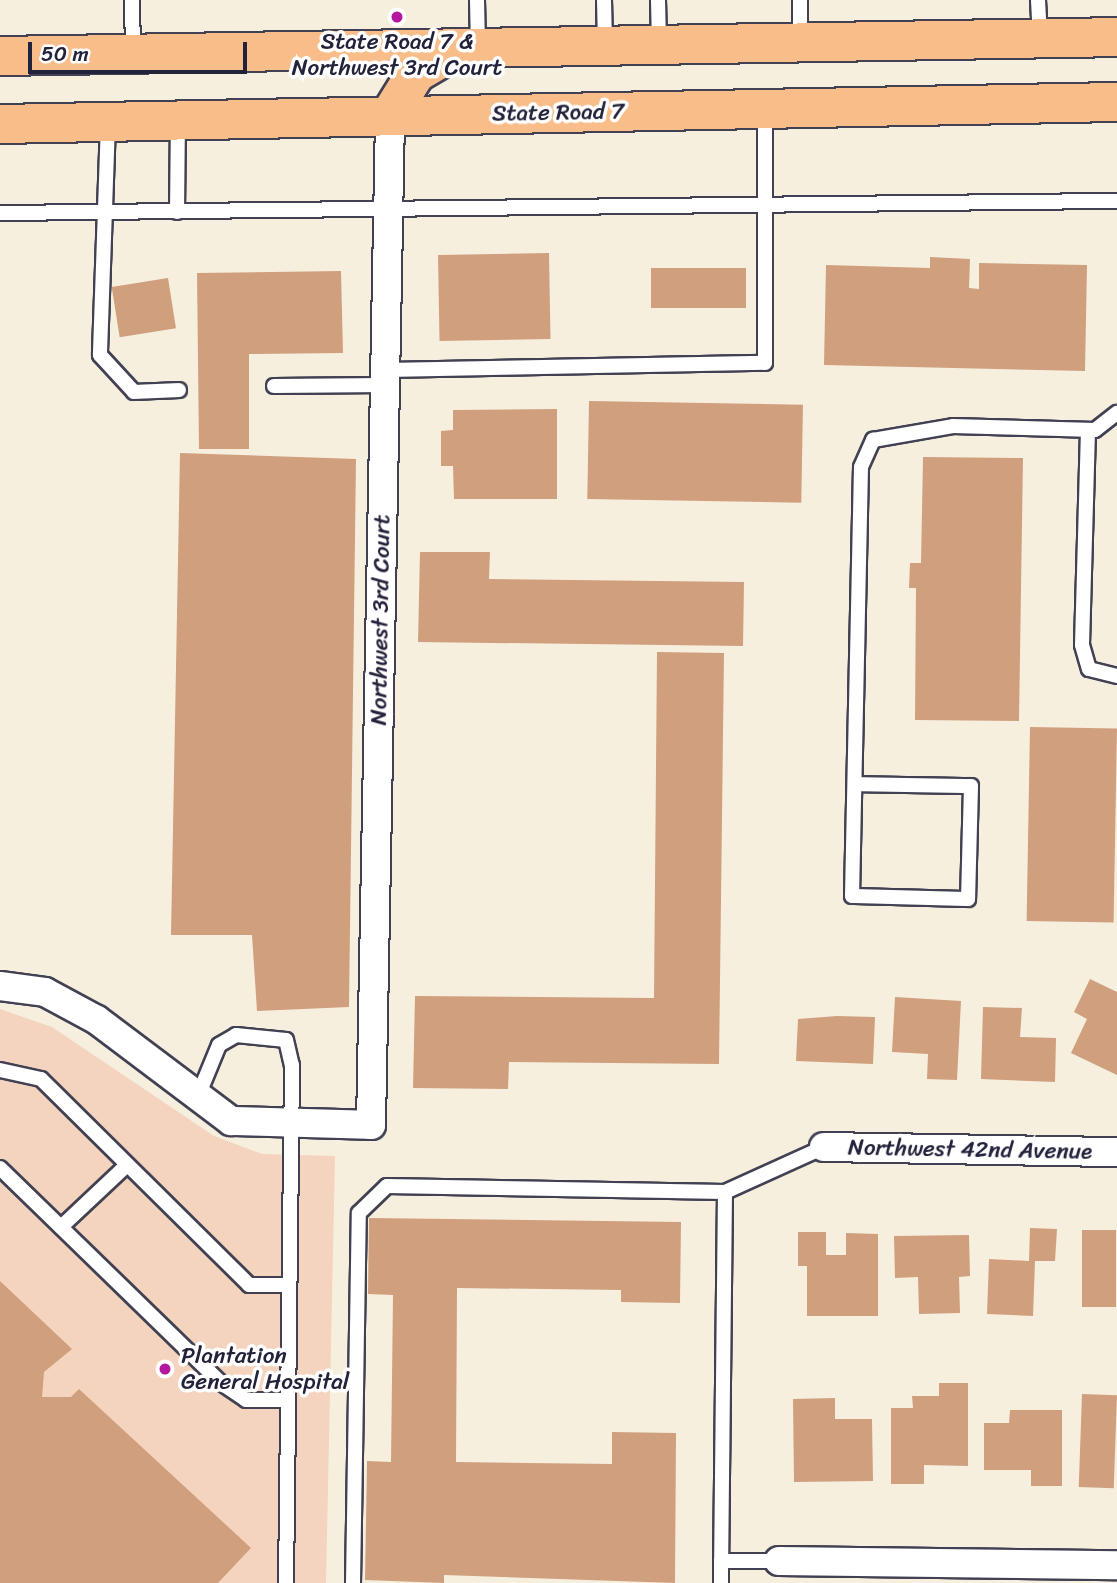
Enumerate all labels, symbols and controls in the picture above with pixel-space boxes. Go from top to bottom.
marker: State Road 7 & Northwest 3rd Court [389,9,405,25]
scale bar [32,28,250,72]
place label: State Road 7 & Northwest 3rd Court [292,28,502,82]
text: 50 m [41,35,89,73]
street label: State Road 7 [492,98,624,128]
street label: Northwest 3rd Court [365,514,397,726]
street label: Northwest 42nd Avenue [848,1134,1092,1166]
place label: Plantation General Hospital [181,1342,349,1396]
marker: Plantation General Hospital [155,1359,175,1379]

